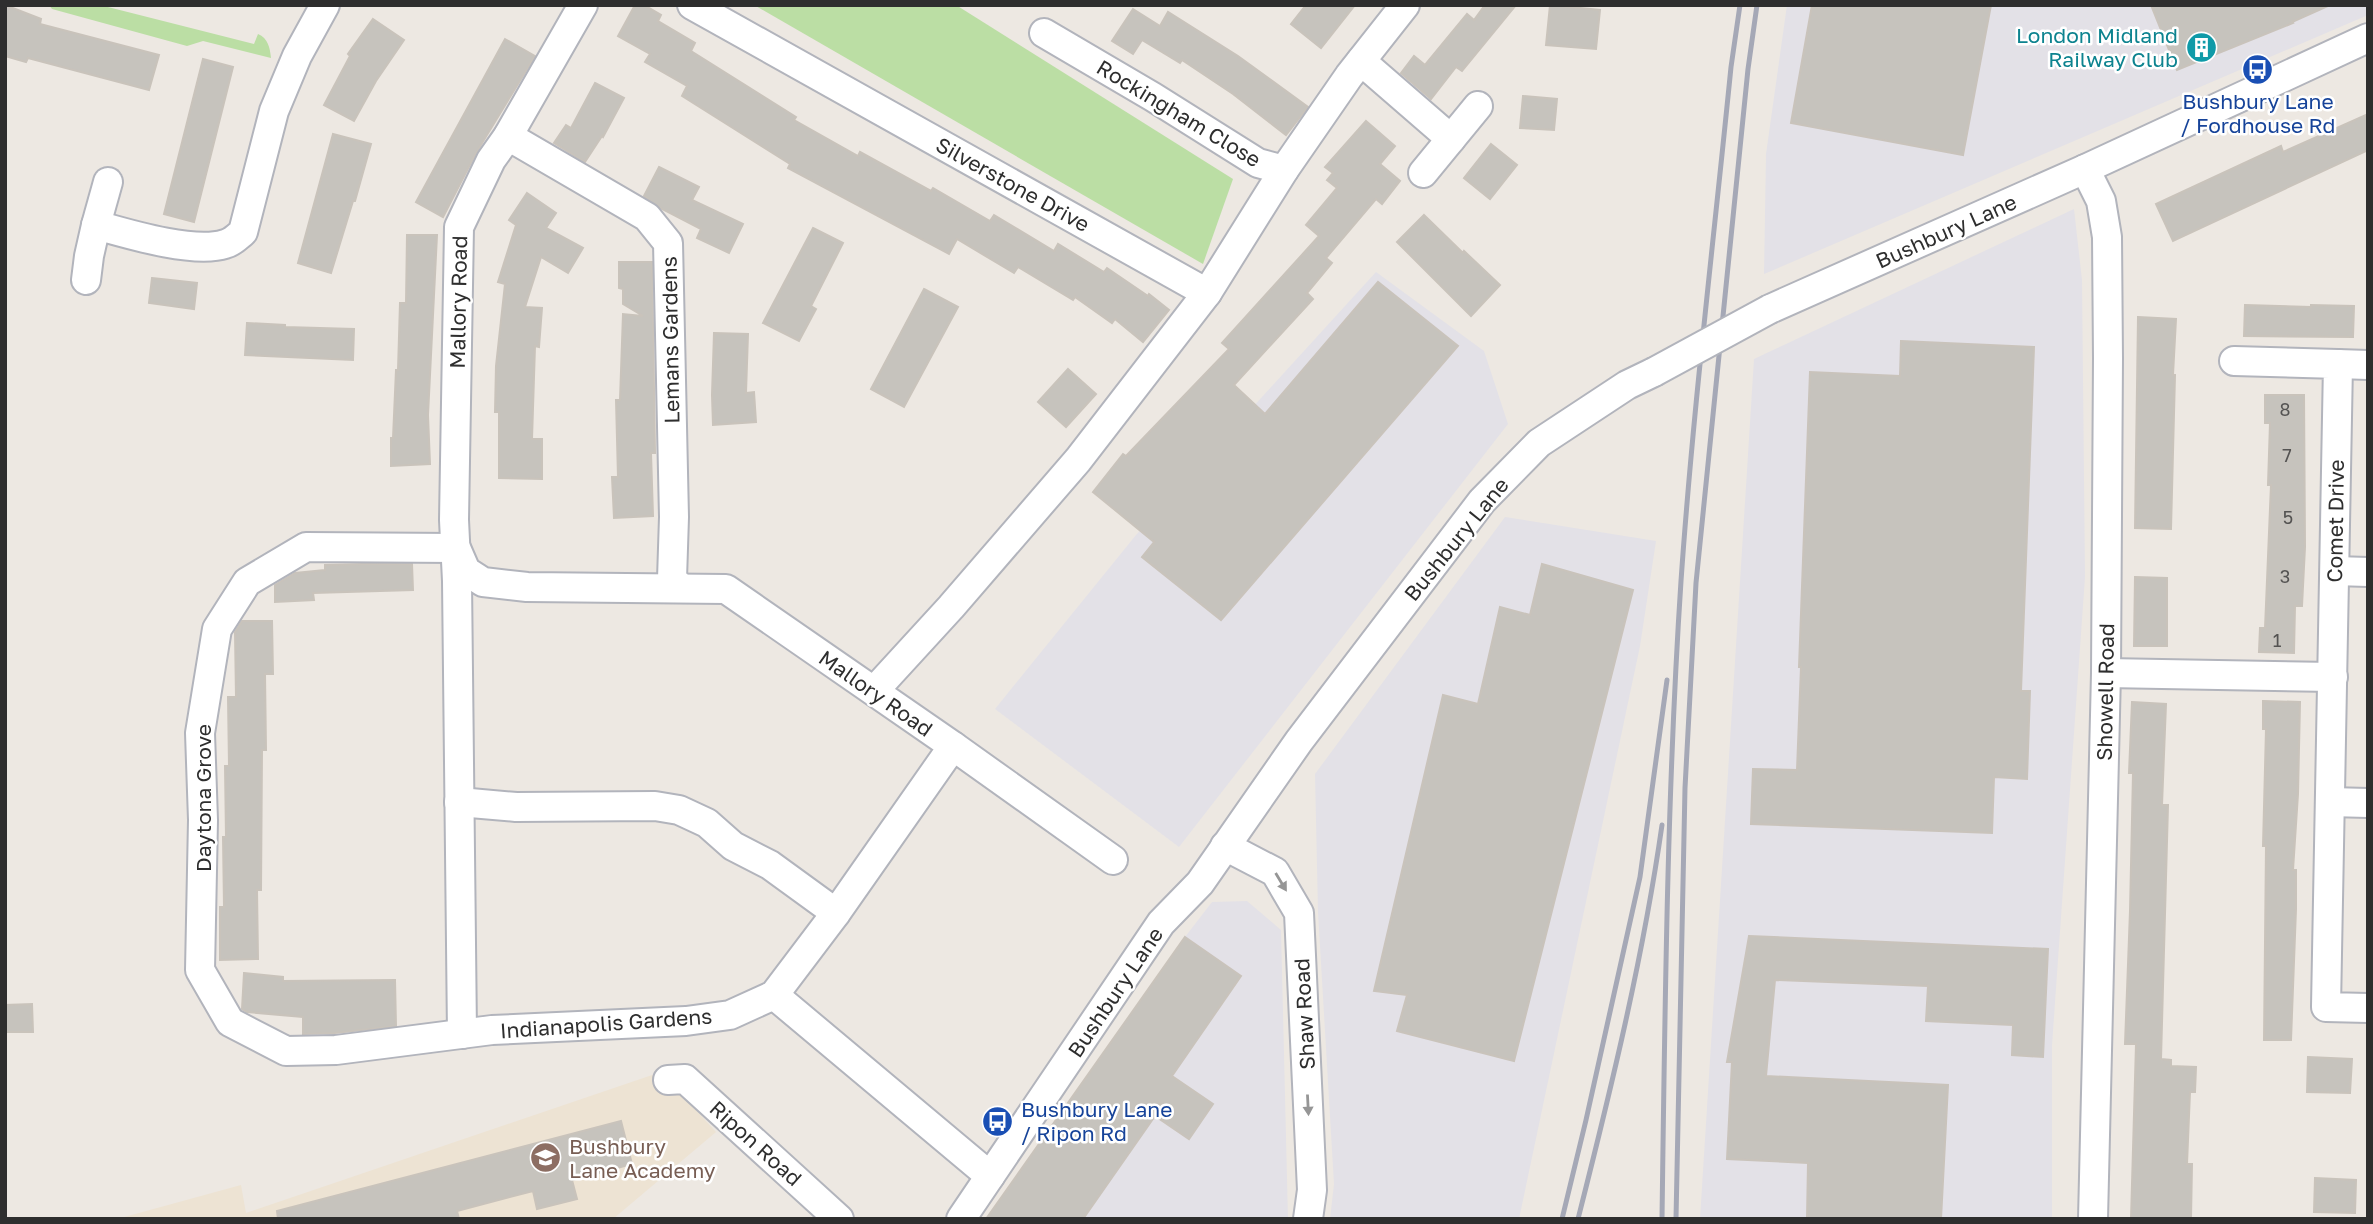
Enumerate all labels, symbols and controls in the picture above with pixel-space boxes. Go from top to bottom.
place label: London Midland Railway Club [2016,22,2178,72]
building icon: London Midland Railway Club [2184,30,2218,64]
bus stop icon: Bushbury Lane / Fordhouse Rd [2241,52,2275,86]
street label: Rockingham Close [1092,54,1266,172]
place label: Bushbury Lane / Fordhouse Rd [2181,88,2335,138]
street label: Silverstone Drive [932,131,1094,237]
street label: Bushbury Lane [1872,188,2020,274]
street label: Mallory Road [444,235,472,369]
street label: Lemans Gardens [656,256,684,424]
house number: 8 [2280,398,2290,420]
house number: 7 [2282,444,2292,466]
street label: Comet Drive [2321,459,2349,583]
street label: Bushbury Lane [1398,472,1514,606]
house number: 5 [2283,506,2293,528]
house number: 3 [2280,565,2290,587]
street label: Showell Road [2091,623,2119,761]
house number: 1 [2273,629,2282,651]
street label: Mallory Road [814,644,938,742]
street label: Daytona Grove [190,724,216,872]
one-way arrow [1275,873,1287,892]
street label: Bushbury Lane [1062,922,1168,1062]
street label: Shaw Road [1288,958,1320,1070]
street label: Indianapolis Gardens [499,1003,713,1043]
one-way arrow [1303,1094,1314,1116]
street label: Ripon Road [705,1095,807,1191]
place label: Bushbury Lane / Ripon Rd [1021,1096,1172,1146]
bus stop icon: Bushbury Lane / Ripon Rd [981,1104,1015,1138]
place label: Bushbury Lane Academy [569,1133,716,1183]
school or university icon: Bushbury Lane Academy [529,1141,563,1175]

